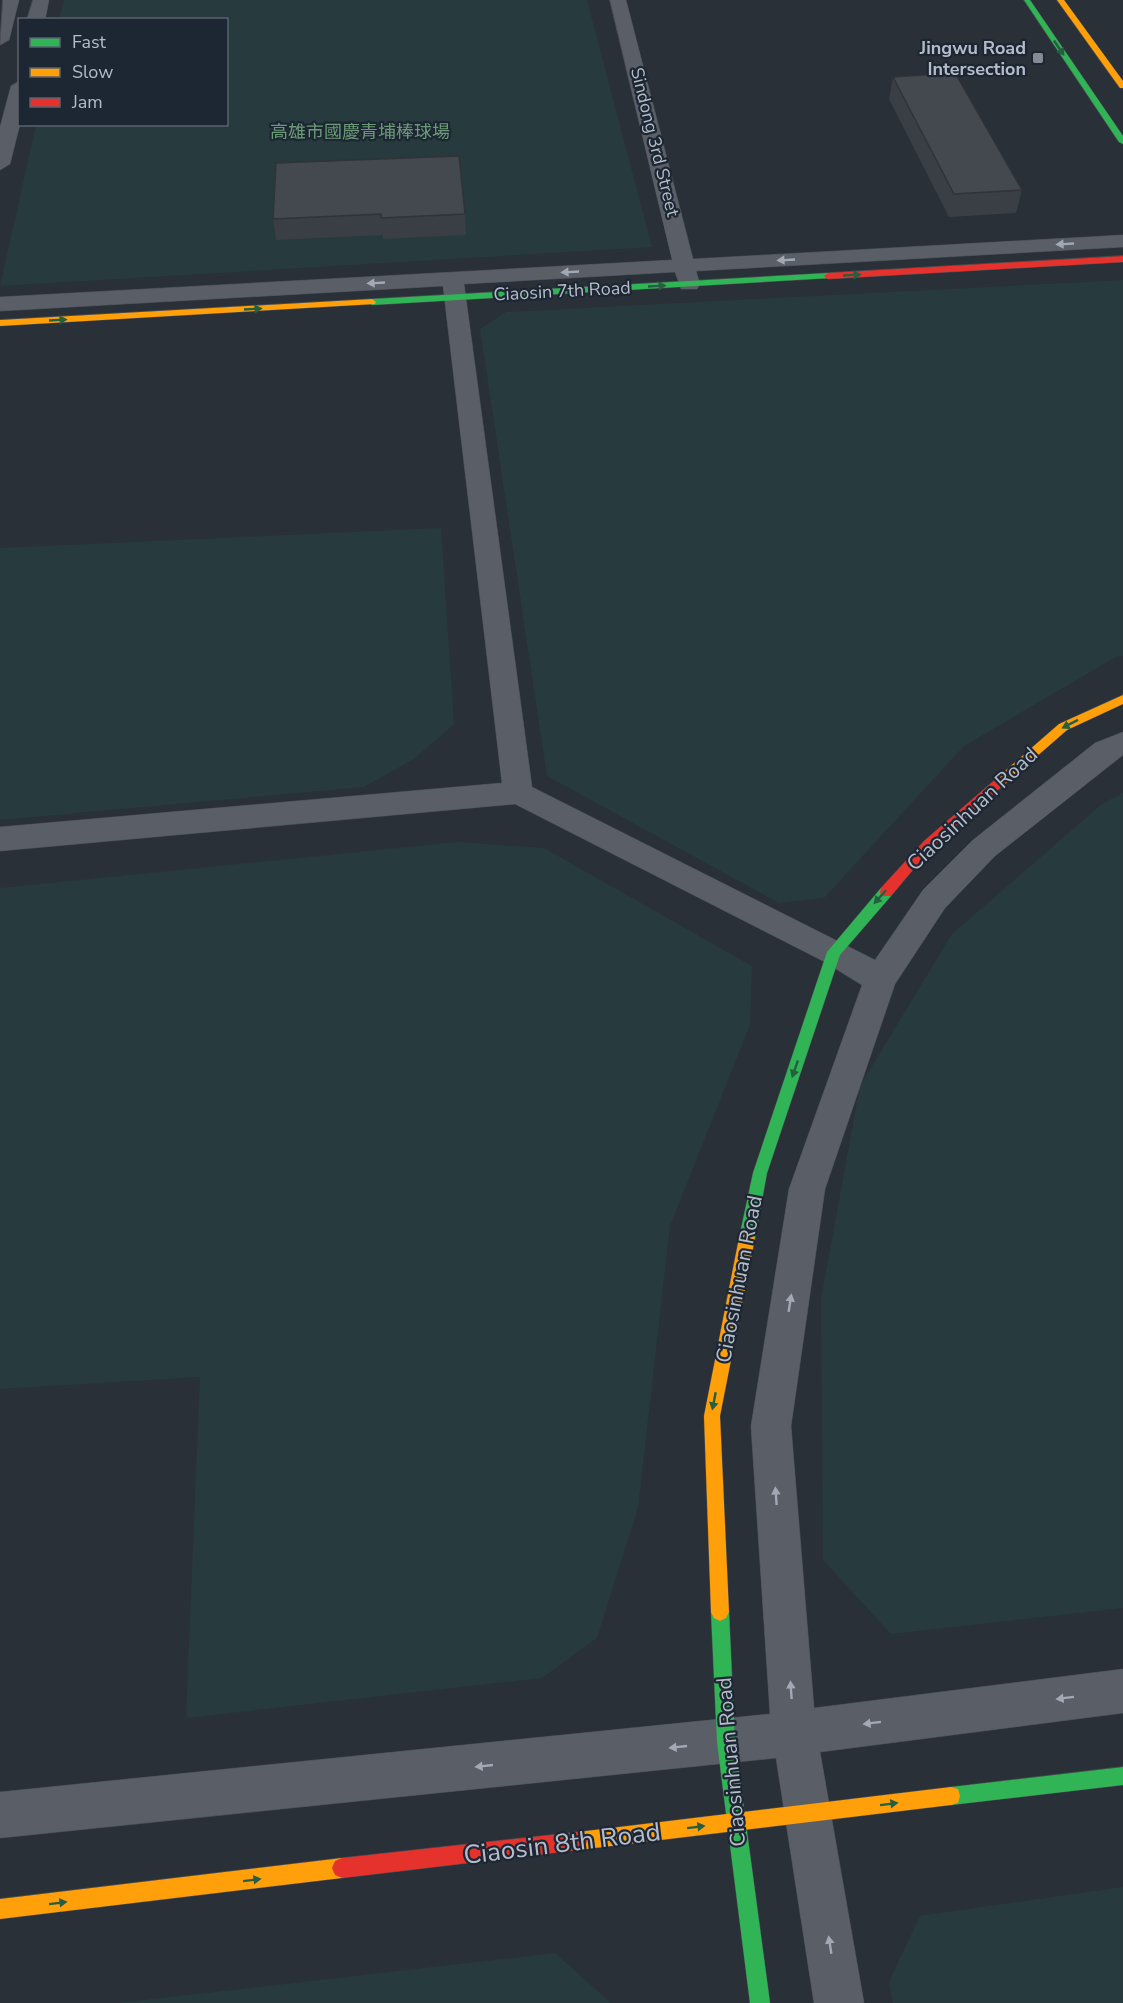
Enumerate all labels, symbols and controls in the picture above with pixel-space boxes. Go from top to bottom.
legend [18,18,228,126]
text: Fast [72,30,107,54]
place label: Jingwu Road Intersection [919,36,1026,81]
one-way arrow [1054,40,1065,57]
marker: Jingwu Road Intersection [1031,51,1045,65]
text: Slow [72,60,113,84]
street label: Sindong 3rd Street [625,65,685,220]
text: Jam [71,90,103,114]
park label: 高雄市國慶青埔棒球場 [270,120,450,144]
one-way arrow [1055,240,1074,249]
one-way arrow [777,255,796,264]
one-way arrow [561,267,580,276]
one-way arrow [843,270,862,279]
street label: Ciaosin 7th Road [493,275,631,307]
one-way arrow [366,278,385,287]
one-way arrow [648,281,667,290]
one-way arrow [244,304,263,313]
one-way arrow [49,315,68,324]
one-way arrow [1061,718,1079,728]
street label: Ciaosinhuan Road [900,741,1044,877]
one-way arrow [873,890,887,905]
one-way arrow [789,1060,799,1078]
street label: Ciaosinhuan Road [709,1193,769,1365]
one-way arrow [785,1293,794,1312]
one-way arrow [709,1392,719,1410]
one-way arrow [772,1486,781,1505]
street label: Ciaosinhuan Road [710,1676,752,1848]
one-way arrow [786,1681,795,1700]
one-way arrow [1055,1693,1074,1703]
one-way arrow [862,1718,881,1728]
one-way arrow [669,1742,688,1752]
one-way arrow [474,1761,493,1771]
one-way arrow [880,1799,899,1809]
street label: Ciaosin 8th Road [461,1814,663,1873]
one-way arrow [686,1822,705,1831]
one-way arrow [242,1875,261,1884]
one-way arrow [49,1898,68,1907]
one-way arrow [825,1936,834,1955]

